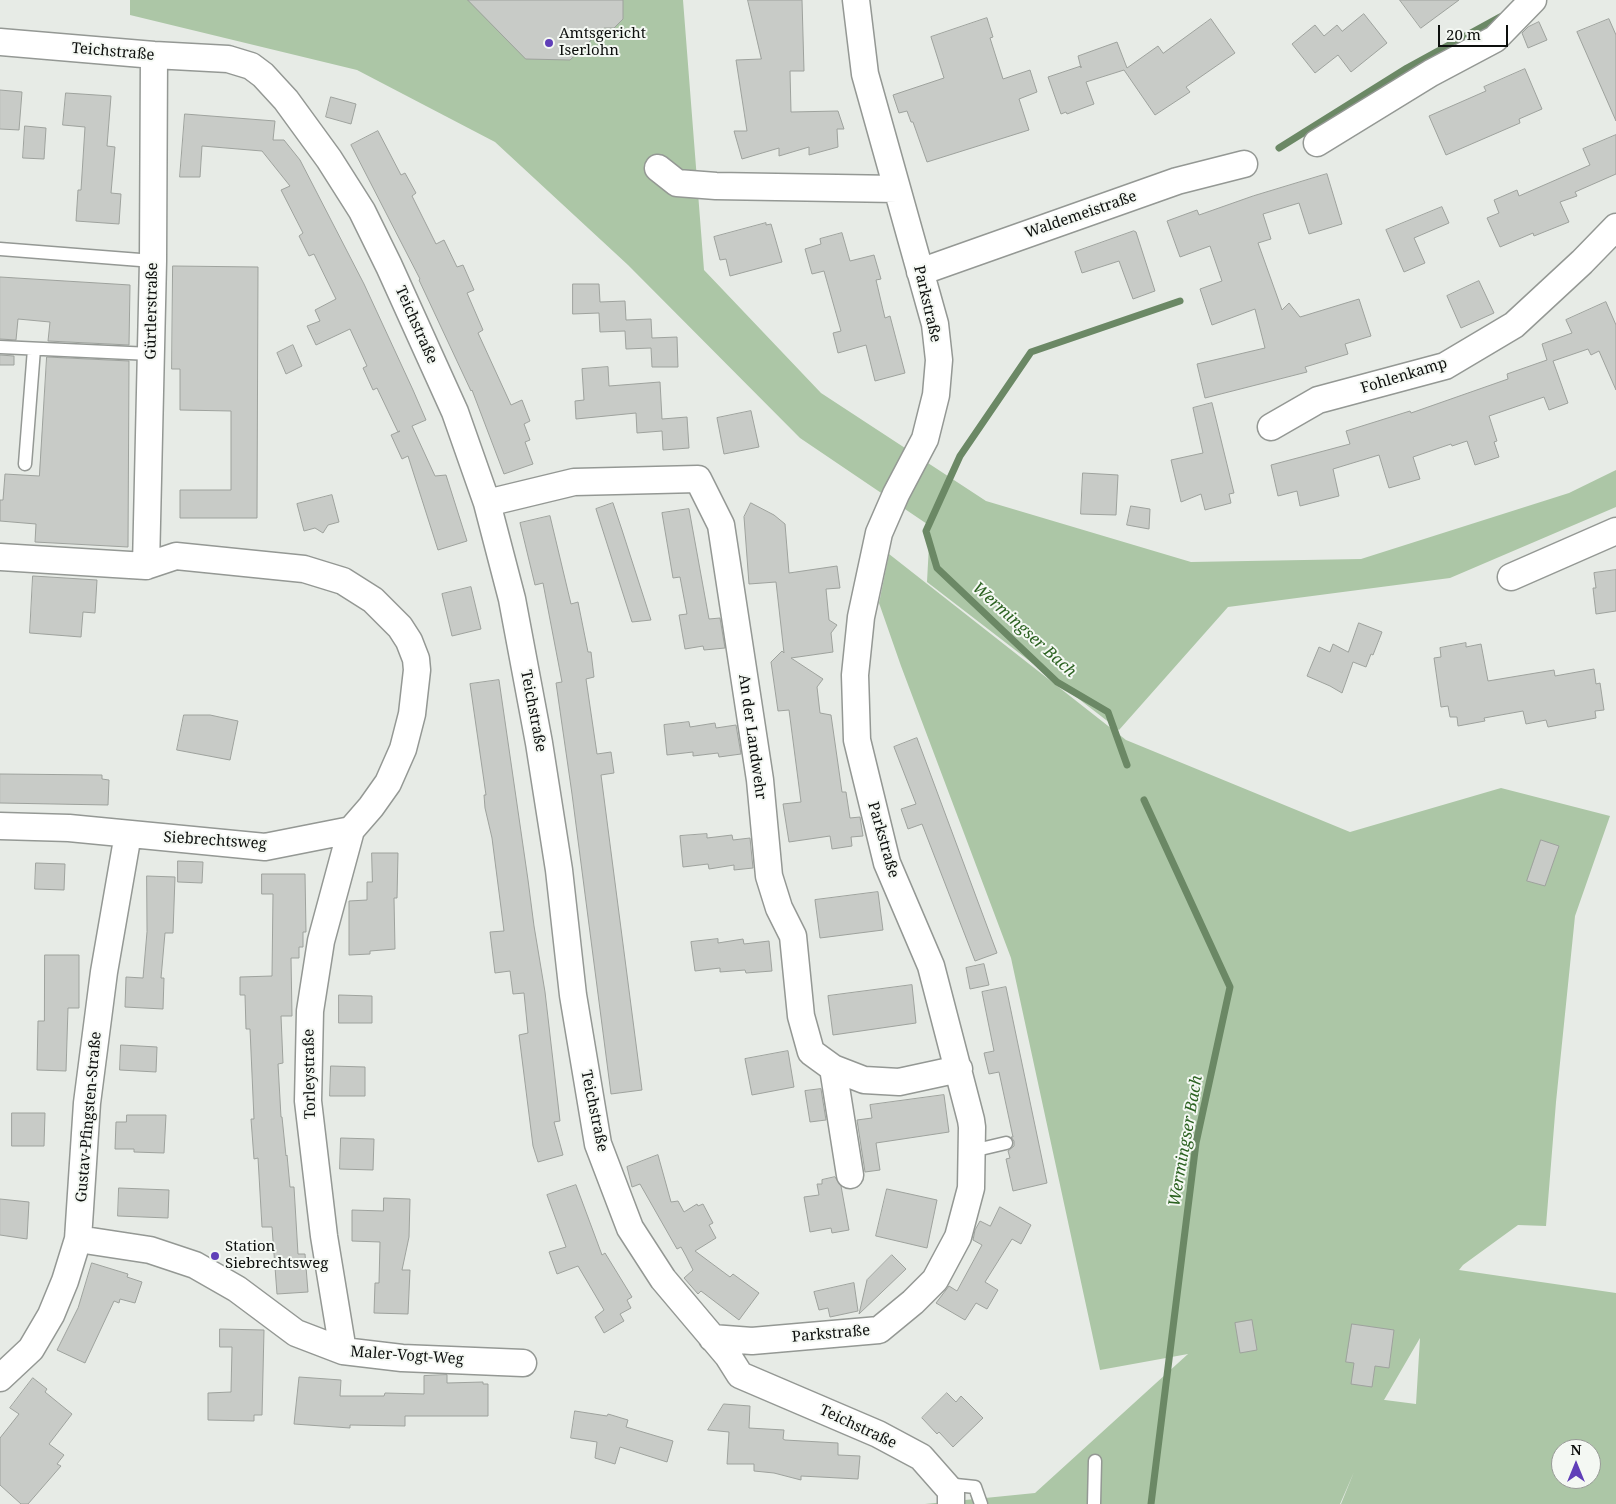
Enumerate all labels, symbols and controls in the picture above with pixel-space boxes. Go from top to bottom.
scale bar [1441,15,1511,47]
text: 20 m [1446,24,1481,44]
place label: Amtsgericht Iserlohn [559,25,646,60]
marker: Amtsgericht Iserlohn [543,37,555,49]
street label: Teichstraße [71,39,155,65]
street label: Waldemeistraße [1023,187,1139,243]
street label: Gürtlerstraße [142,262,162,360]
street label: Parkstraße [909,264,945,344]
street label: Teichstraße [391,283,441,367]
street label: Fohlenkamp [1359,354,1449,398]
water label: Wermingser Bach [968,578,1080,682]
street label: Teichstraße [516,668,550,754]
street label: An der Landwehr [734,673,770,801]
street label: Parkstraße [864,800,902,880]
street label: Siebrechtsweg [163,828,267,854]
street label: Torleystraße [300,1029,320,1119]
street label: Gustav-Pfingsten-Straße [73,1031,105,1203]
street label: Teichstraße [577,1068,611,1154]
water label: Wermingser Bach [1165,1074,1207,1208]
place label: Station Siebrechtsweg [225,1238,328,1273]
marker: Station Siebrechtsweg [209,1250,221,1262]
street label: Parkstraße [791,1322,871,1346]
street label: Maler-Vogt-Weg [350,1343,464,1369]
street label: Teichstraße [817,1401,899,1453]
north arrow [1551,1439,1601,1489]
text: N [1570,1440,1582,1459]

